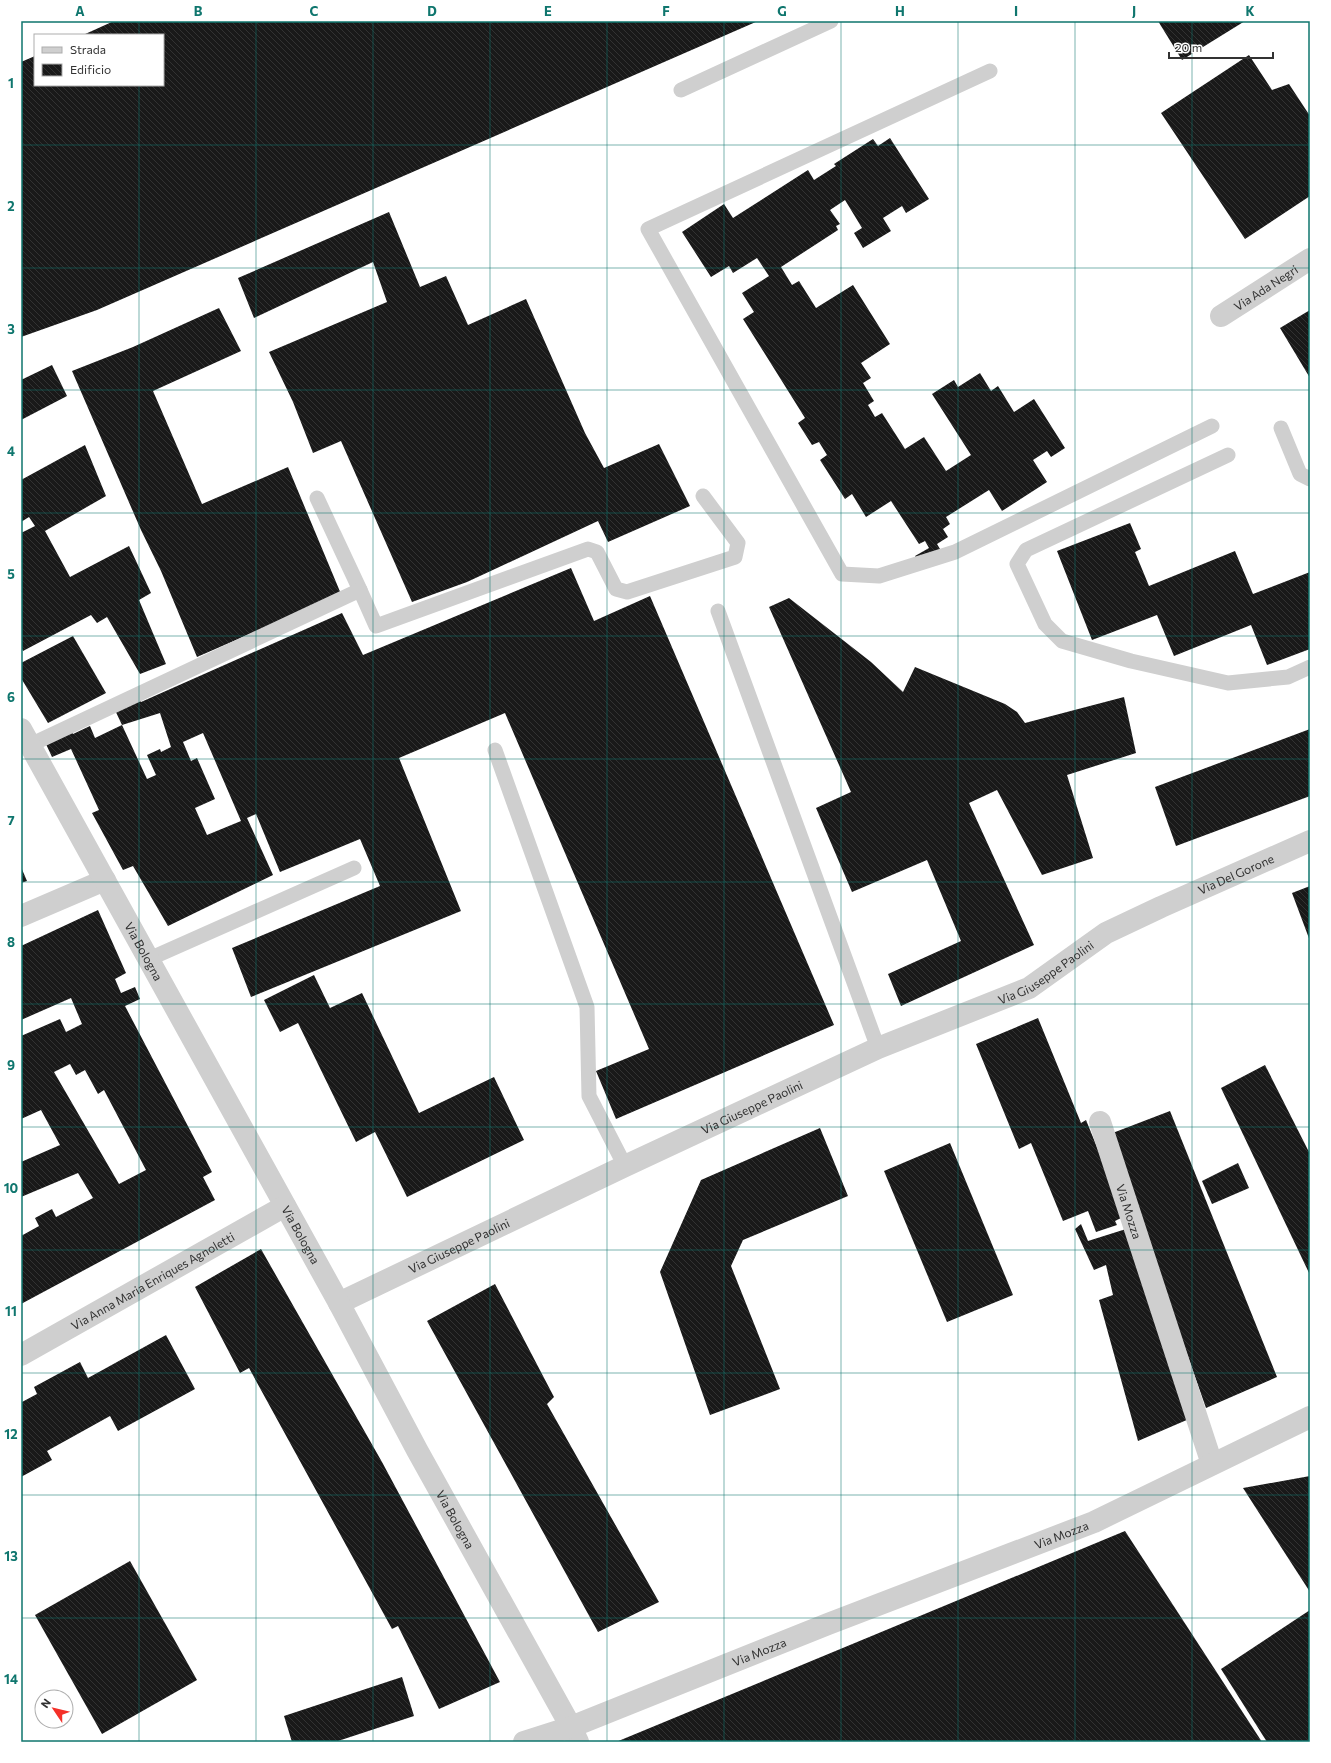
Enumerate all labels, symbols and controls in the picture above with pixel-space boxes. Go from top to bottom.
text: A [75,3,85,19]
text: B [194,3,203,19]
text: C [310,3,319,19]
text: D [427,3,437,19]
text: E [544,3,552,19]
text: F [662,3,670,19]
text: G [777,3,787,19]
text: H [895,3,905,19]
text: I [1014,3,1018,19]
text: J [1132,3,1136,19]
text: K [1245,3,1255,19]
legend [34,34,164,86]
scale bar [1169,34,1273,60]
text: 20 m [1175,40,1202,54]
text: Strada [70,42,106,56]
text: Edificio [70,62,111,76]
text: 1 [8,75,14,91]
text: 2 [7,198,15,214]
street label: Via Ada Negri [1231,262,1300,313]
text: 3 [7,321,15,337]
text: 4 [7,443,15,459]
text: 5 [7,566,15,582]
text: 6 [7,689,15,705]
text: 7 [7,812,15,828]
street label: Via Del Gorone [1196,851,1276,897]
street label: Via Bologna [122,919,166,983]
text: 8 [7,934,15,950]
street label: Via Giuseppe Paolini [996,937,1096,1007]
text: 9 [7,1057,15,1073]
street label: Via Giuseppe Paolini [699,1077,805,1137]
text: 10 [4,1180,19,1196]
street label: Via Mozza [1114,1182,1145,1240]
street label: Via Bologna [279,1203,323,1266]
street label: Via Giuseppe Paolini [406,1215,512,1276]
street label: Via Anna Maria Enriques Agnoletti [68,1229,237,1332]
text: 11 [5,1303,17,1319]
text: 12 [4,1426,18,1442]
street label: Via Bologna [434,1488,477,1551]
street label: Via Mozza [1032,1518,1090,1551]
text: 13 [4,1548,18,1564]
street label: Via Mozza [730,1635,788,1669]
text: 14 [4,1671,18,1687]
north arrow [34,1689,74,1729]
text: N [38,1696,53,1710]

